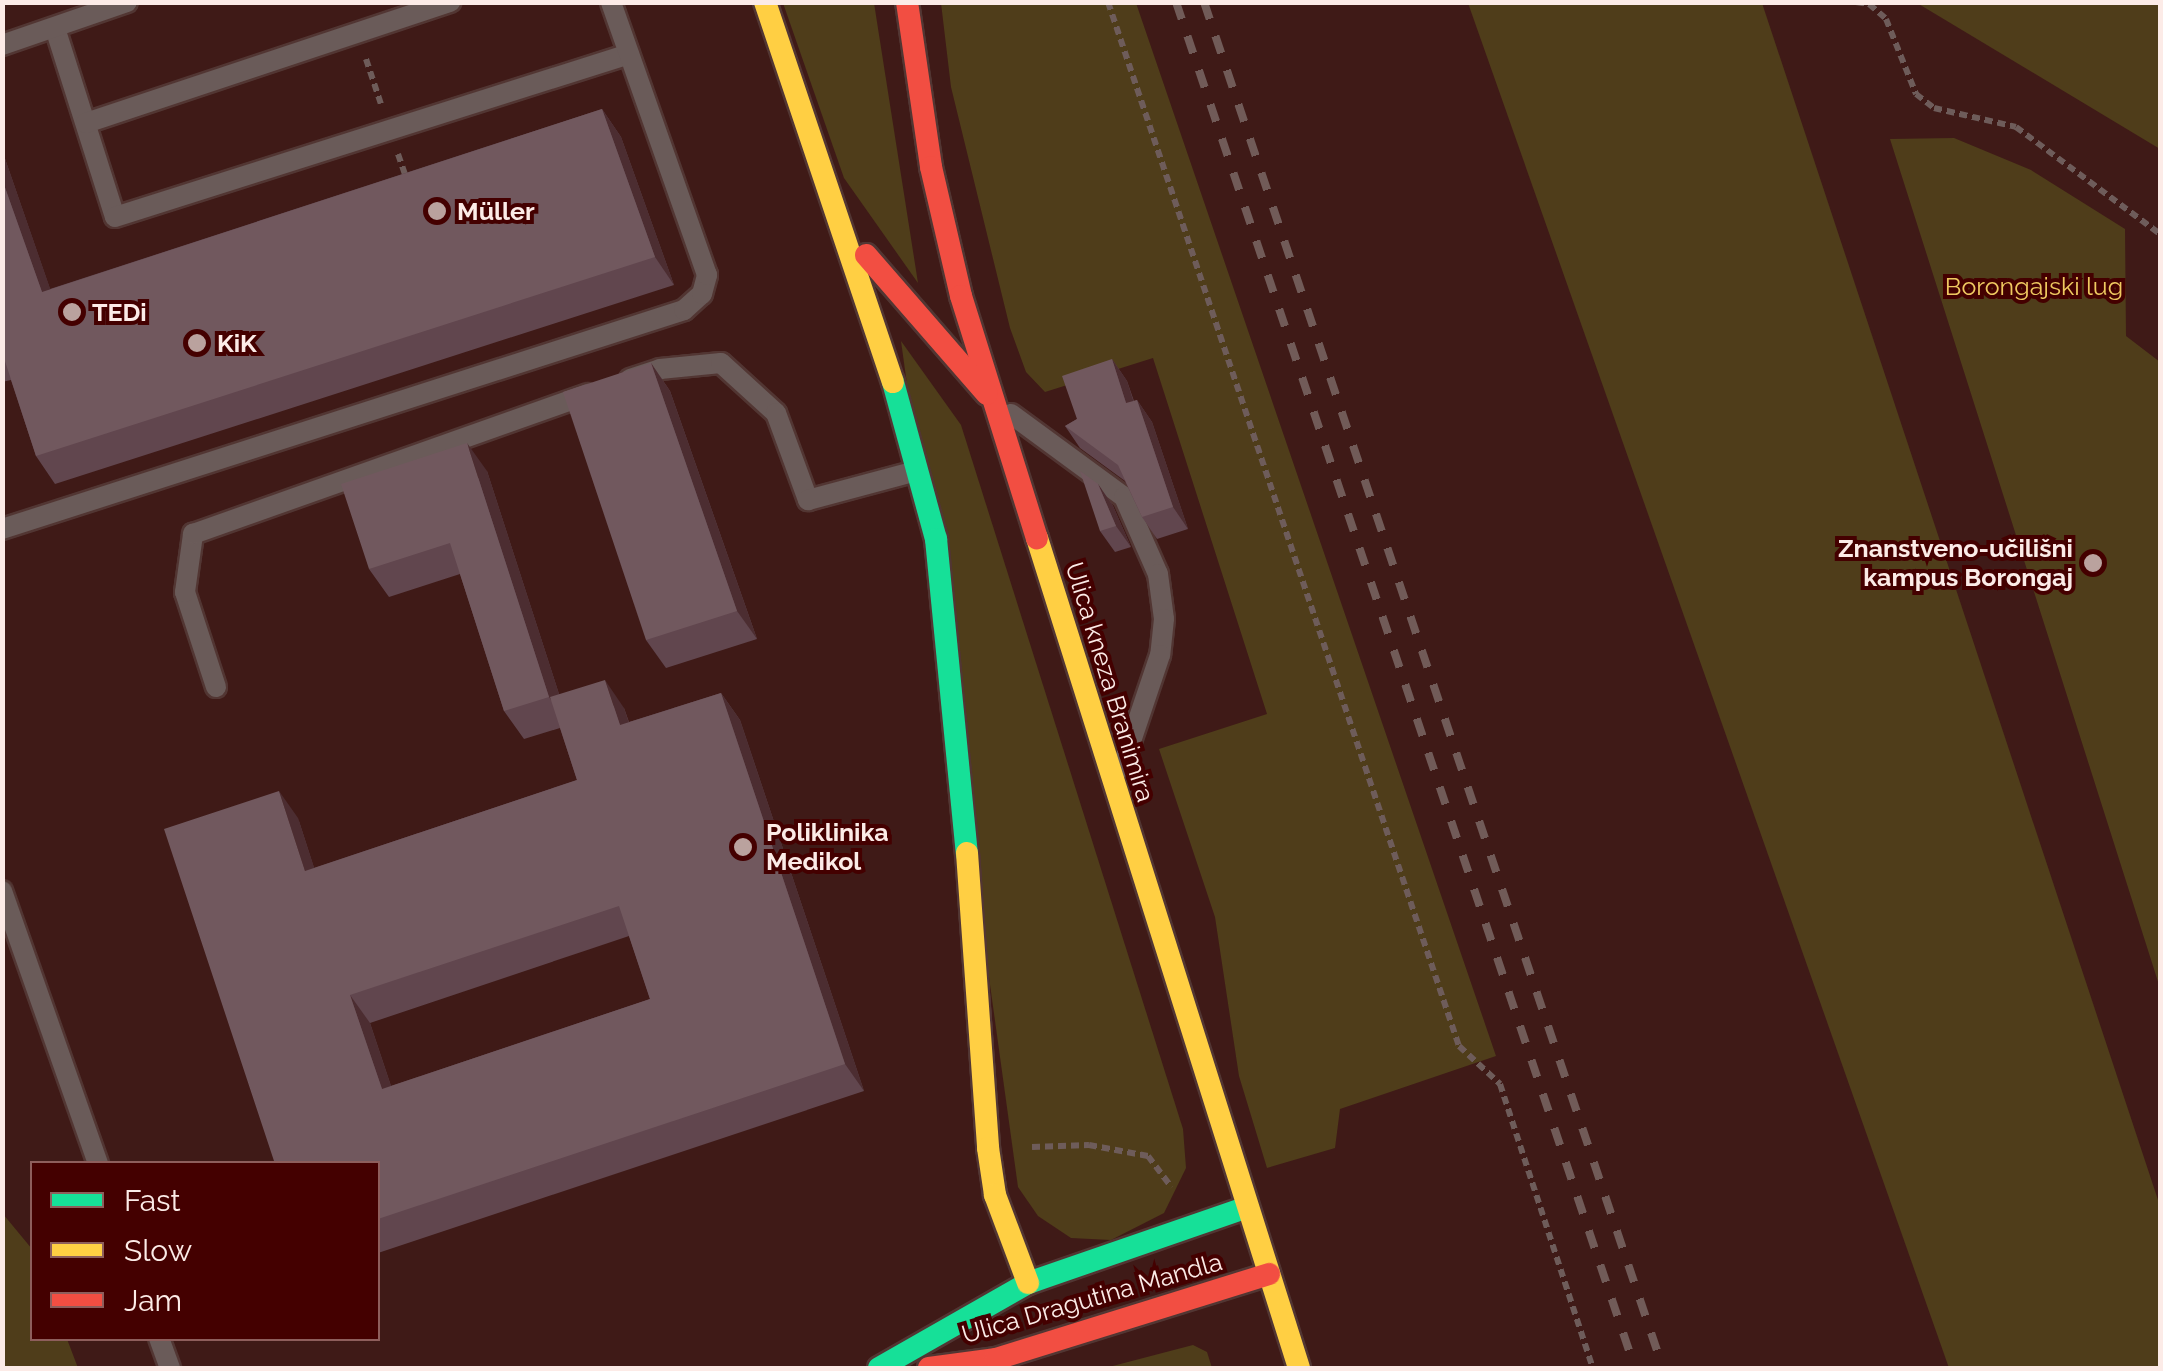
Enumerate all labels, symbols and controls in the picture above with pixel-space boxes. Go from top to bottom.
place label: Müller [457,196,535,226]
marker: Müller [426,200,448,222]
park label: Borongajski lug [1945,271,2123,301]
place label: TEDi [92,297,147,327]
marker: TEDi [61,301,83,323]
place label: KiK [217,328,257,358]
marker: KiK [186,332,208,354]
place label: Znanstveno-učilišni kampus Borongaj [1838,534,2073,593]
marker: Znanstveno-učilišni kampus Borongaj [2082,552,2104,574]
street label: Ulica kneza Branimira [1059,558,1161,806]
place label: Poliklinika Medikol [766,818,889,877]
marker: Poliklinika Medikol [730,834,756,860]
legend [30,1161,380,1341]
text: Fast [124,1183,181,1218]
text: Slow [124,1233,192,1268]
street label: Ulica Dragutina Mandla [958,1246,1226,1350]
text: Jam [124,1283,182,1318]

